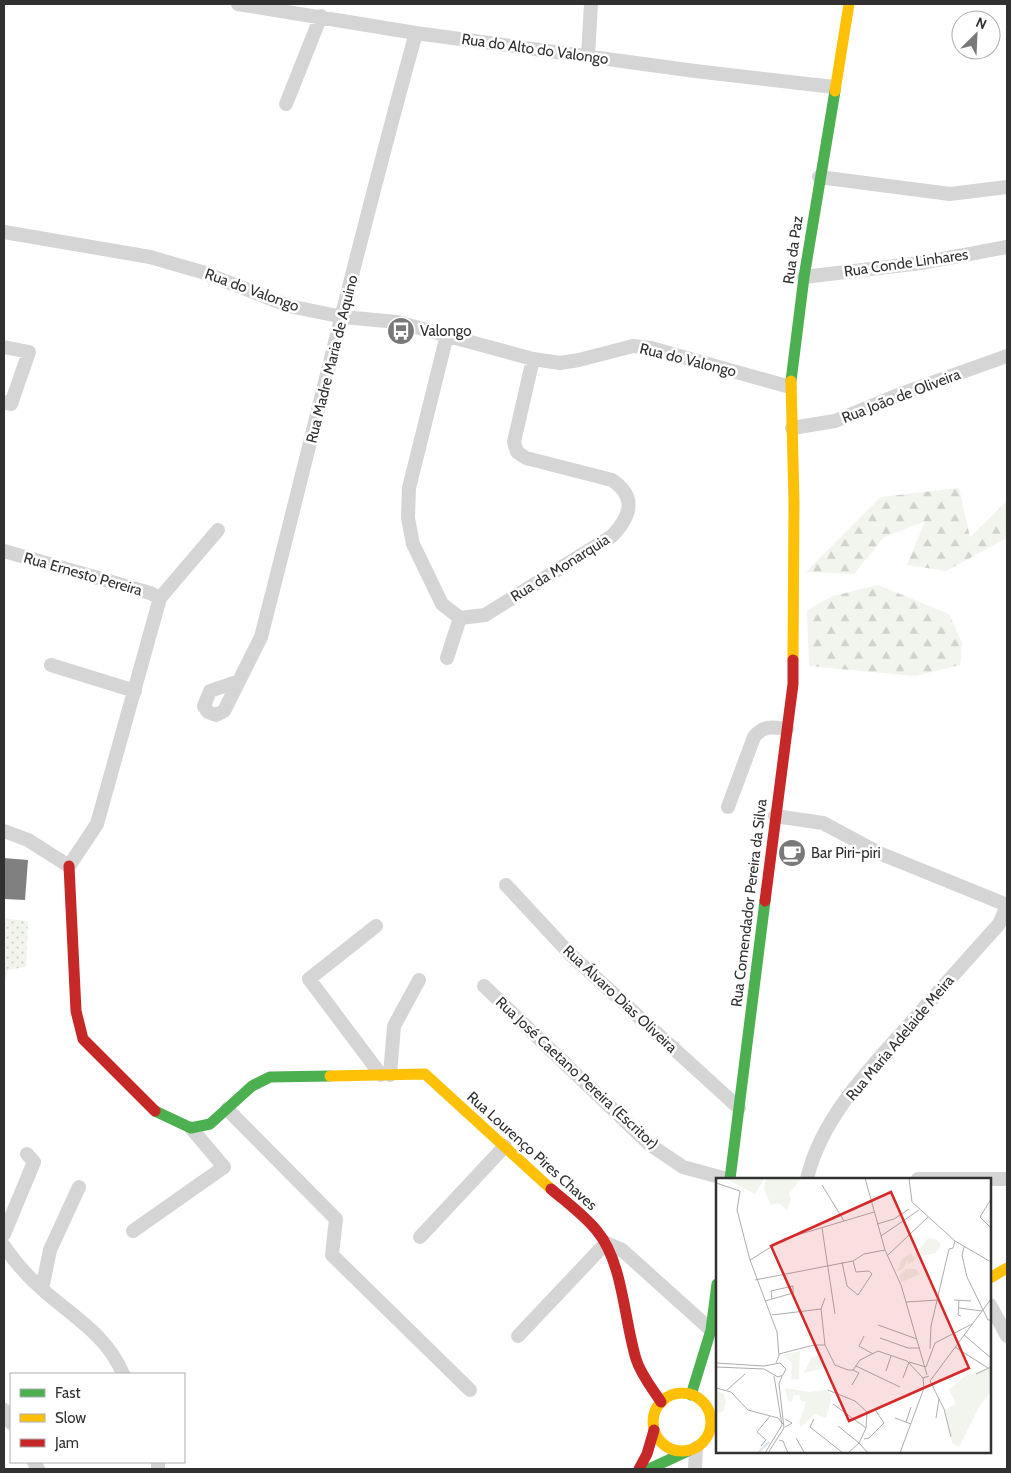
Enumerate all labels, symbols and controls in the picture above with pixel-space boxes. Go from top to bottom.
north arrow [951,10,1001,60]
text: N [973,13,989,33]
street label: Rua do Alto do Valongo [460,30,610,68]
street label: Rua da Paz [779,215,807,285]
street label: Rua Conde Linhares [843,245,969,281]
street label: Rua do Valongo [202,265,302,315]
street label: Rua Madre Maria de Aquino [302,273,362,445]
bus stop icon: Valongo [386,316,416,346]
place label: Valongo [420,322,472,340]
street label: Rua do Valongo [638,339,738,381]
street label: Rua João de Oliveira [839,365,964,427]
street label: Rua da Monarquia [507,530,613,606]
street label: Rua Ernesto Pereira [22,548,145,600]
street label: Rua Comendador Pereira da Silva [727,797,771,1008]
cafe icon: Bar Piri-piri [777,838,807,868]
place label: Bar Piri-piri [811,844,881,862]
street label: Rua Álvaro Dias Oliveira [559,941,682,1057]
street label: Rua Maria Adelaide Meira [842,971,958,1104]
street label: Rua José Caetano Pereira (Escritor) [492,993,662,1153]
street label: Rua Lourenço Pires Chaves [463,1088,601,1214]
inset map [716,1178,991,1453]
legend [10,1373,185,1463]
text: Fast [55,1384,80,1402]
text: Slow [55,1409,86,1427]
text: Jam [54,1434,79,1452]

